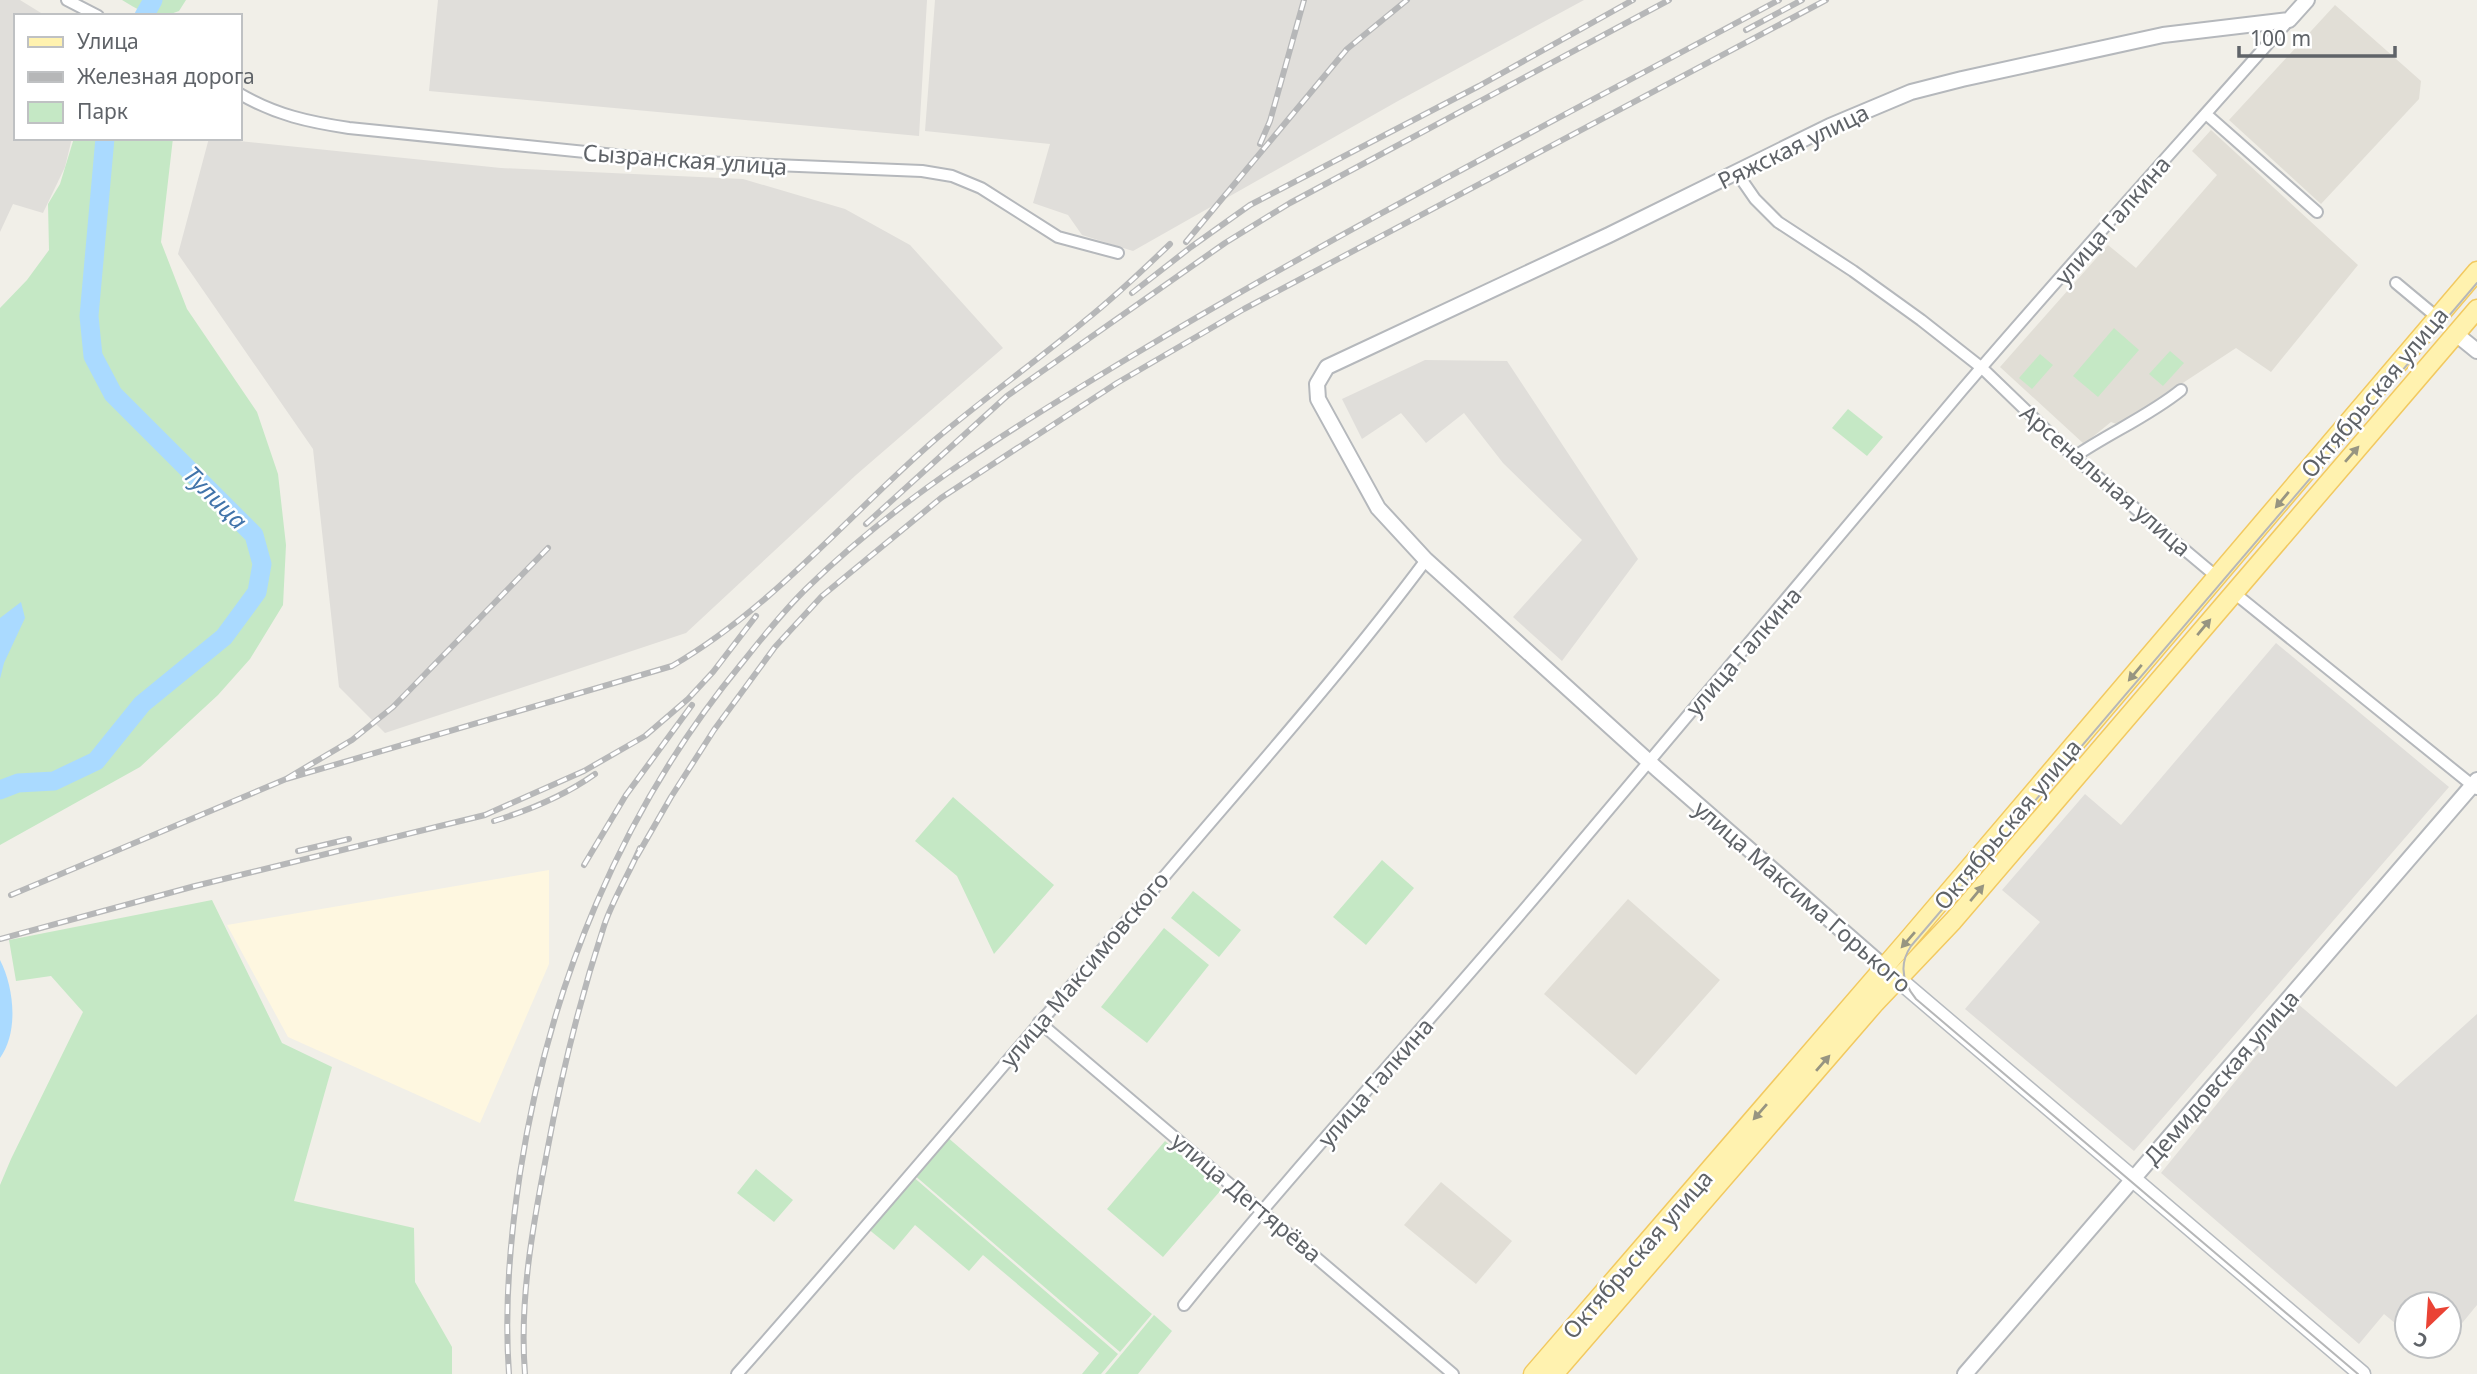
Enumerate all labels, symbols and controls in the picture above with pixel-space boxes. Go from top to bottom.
legend [14,14,242,140]
scale bar [2239,14,2395,58]
text: 100 m [2250,24,2311,52]
text: Улица [77,27,139,55]
text: Железная дорога [77,62,255,90]
street label: Ряжская улица [1712,96,1874,196]
text: Парк [77,97,128,125]
street label: Сызранская улица [582,136,788,182]
street label: улица Галкина [2047,148,2177,292]
street label: Октябрьская улица [2293,300,2455,484]
street label: Арсенальная улица [2014,397,2198,563]
one-way arrow [2344,445,2359,462]
water label: Тулица [177,458,255,536]
one-way arrow [2274,491,2290,509]
street label: улица Галкина [1678,579,1808,723]
one-way arrow [2196,618,2211,635]
one-way arrow [2127,664,2143,682]
street label: Октябрьская улица [1926,732,2088,916]
street label: улица Максима Горького [1687,793,1919,999]
street label: улица Максимовского [992,864,1176,1074]
one-way arrow [1969,884,1985,902]
one-way arrow [1900,931,1916,949]
street label: Демидовская улица [2136,983,2306,1171]
street label: улица Галкина [1310,1010,1440,1154]
one-way arrow [1815,1054,1831,1072]
one-way arrow [1753,1104,1768,1121]
street label: улица Дегтярёва [1165,1125,1329,1269]
street label: Октябрьская улица [1555,1163,1719,1345]
north arrow [2393,1290,2463,1360]
text: С [2410,1326,2432,1355]

